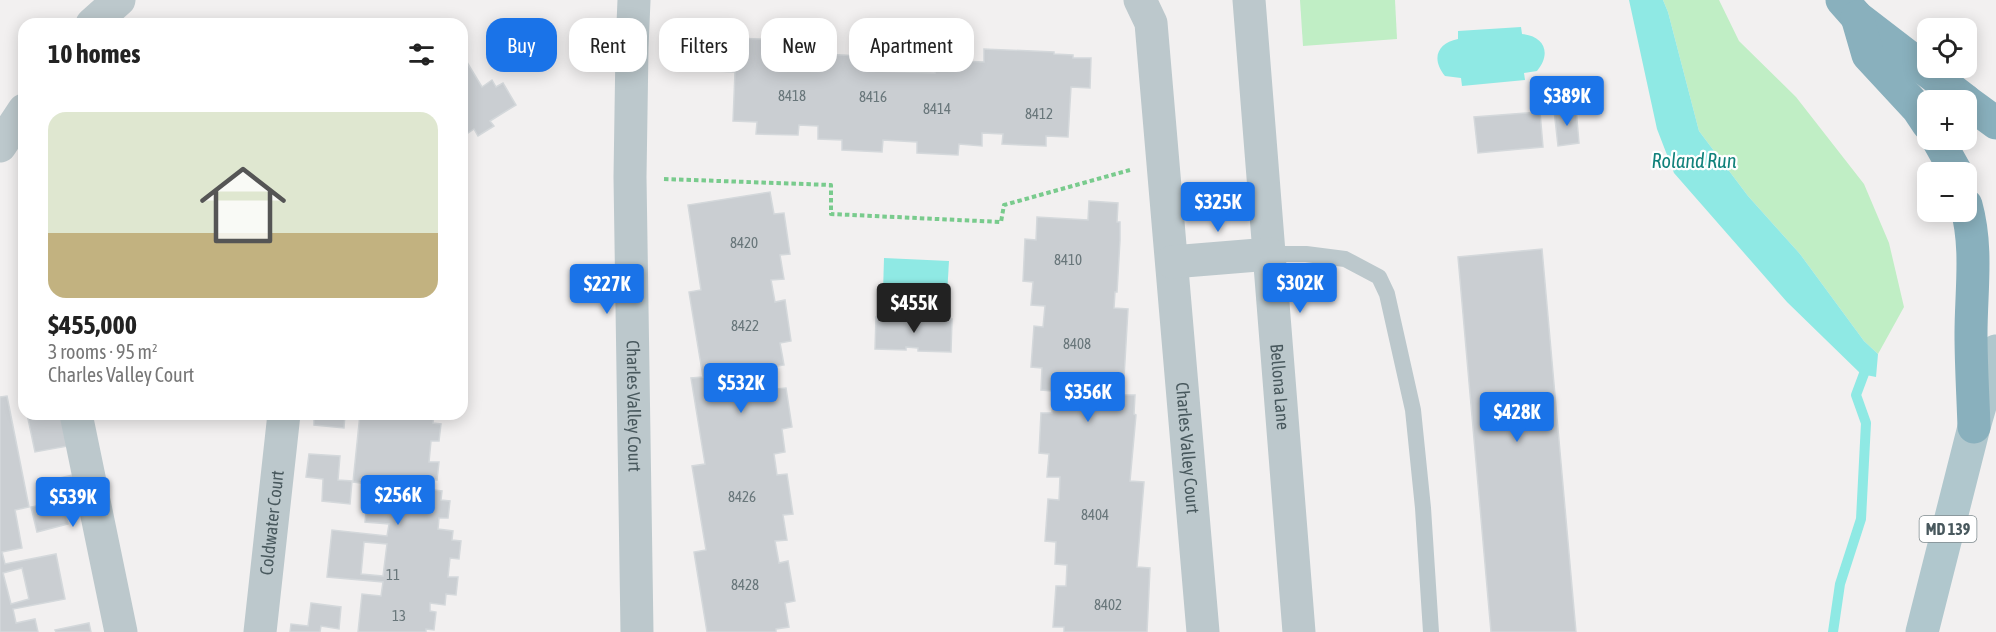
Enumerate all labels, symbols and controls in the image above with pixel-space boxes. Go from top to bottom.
chip: Buy [486,18,557,72]
chip: Rent [569,18,647,72]
chip: Filters [659,18,749,72]
chip: New [761,18,837,72]
chip: Apartment [849,18,974,72]
map controls [1917,18,1977,222]
button: locate [1917,18,1977,78]
icon: filters [405,38,438,71]
text: 10 homes [48,39,141,69]
pin: $389K [1525,76,1609,127]
text: $389K [1544,84,1590,107]
house number: 8418 [778,87,806,104]
house number: 8416 [859,88,887,105]
button: + [1917,90,1977,150]
house number: 8414 [923,100,951,117]
house number: 8412 [1025,105,1053,122]
water label: Roland Run [1652,149,1737,172]
icon: home [189,151,297,259]
button: − [1917,162,1977,222]
pin: $325K [1176,182,1260,233]
text: $325K [1195,190,1241,213]
house number: 8420 [730,234,758,251]
house number: 8410 [1054,251,1082,268]
pin: $302K [1258,263,1342,314]
pin: $227K [565,264,649,315]
text: $302K [1277,271,1323,294]
text: $227K [584,272,630,295]
pin: $455K [872,283,956,334]
text: $455K [891,291,937,314]
text: $455,000 [48,310,137,340]
house number: 8422 [731,317,759,334]
house number: 8408 [1063,335,1091,352]
text: 3 rooms · 95 m² [48,340,158,363]
street label: Charles Valley Court [623,340,646,472]
street label: Bellona Lane [1266,343,1294,431]
text: Charles Valley Court [48,363,194,386]
pin: $532K [699,363,783,414]
text: $532K [718,371,764,394]
pin: $356K [1046,372,1130,423]
text: $356K [1065,380,1111,403]
street label: Charles Valley Court [1172,381,1204,514]
pin: $428K [1475,392,1559,443]
text: $428K [1494,400,1540,423]
street label: Coldwater Court [255,469,288,576]
pin: $256K [356,475,440,526]
pin: $539K [31,477,115,528]
text: $256K [375,483,421,506]
text: $539K [50,485,96,508]
house number: 8426 [728,488,756,505]
house number: 8404 [1081,506,1109,523]
road number: MD 139 [1920,516,1976,542]
house number: 11 [386,566,400,583]
house number: 8428 [731,576,759,593]
house number: 8402 [1094,596,1122,613]
house number: 13 [392,607,406,624]

